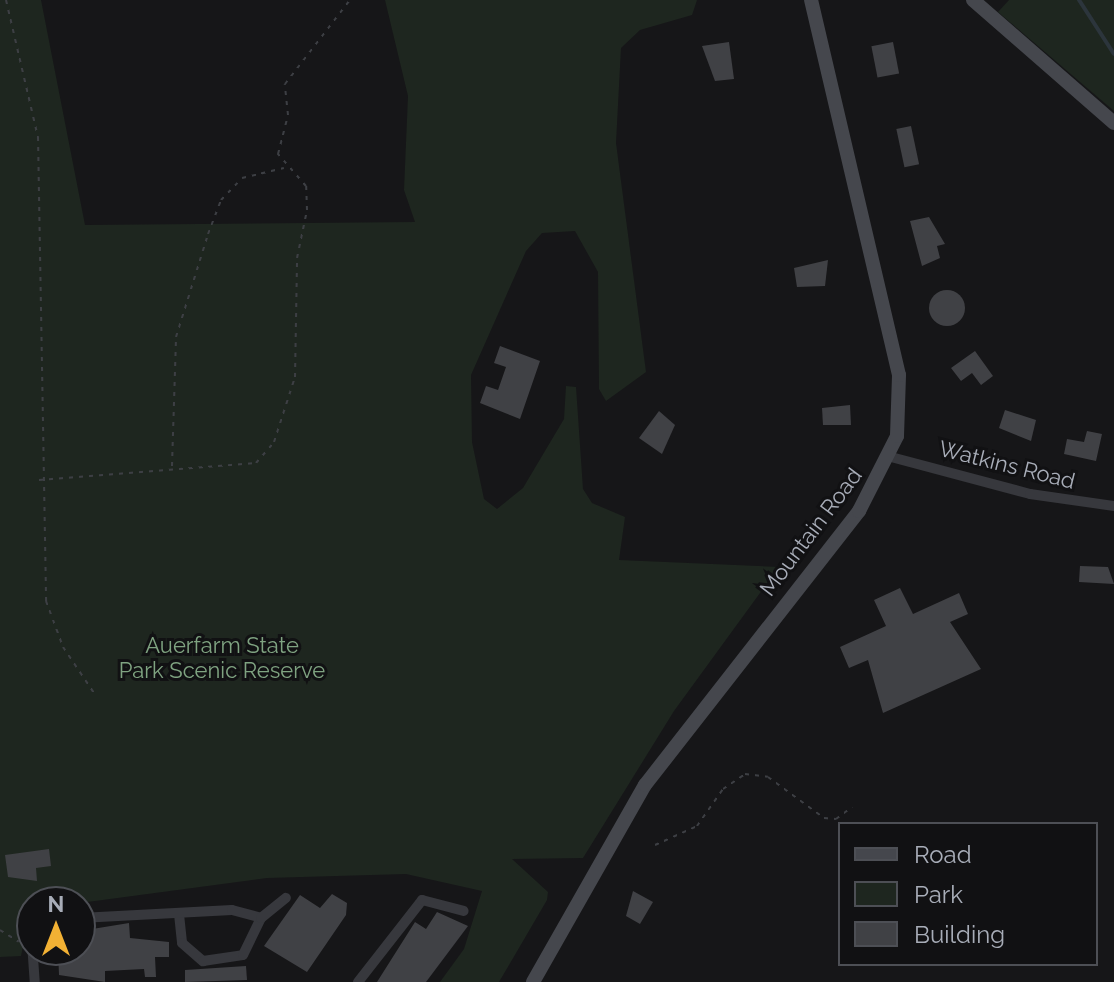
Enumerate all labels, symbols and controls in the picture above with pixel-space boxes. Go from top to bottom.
street label: Watkins Road [936,435,1078,495]
street label: Mountain Road [754,463,868,601]
park label: Auerfarm State Park Scenic Reserve [119,632,325,684]
legend [838,822,1098,966]
text: Road [914,840,972,869]
text: Park [914,880,963,909]
north arrow [16,886,96,966]
text: N [48,891,64,917]
text: Building [914,920,1005,949]

